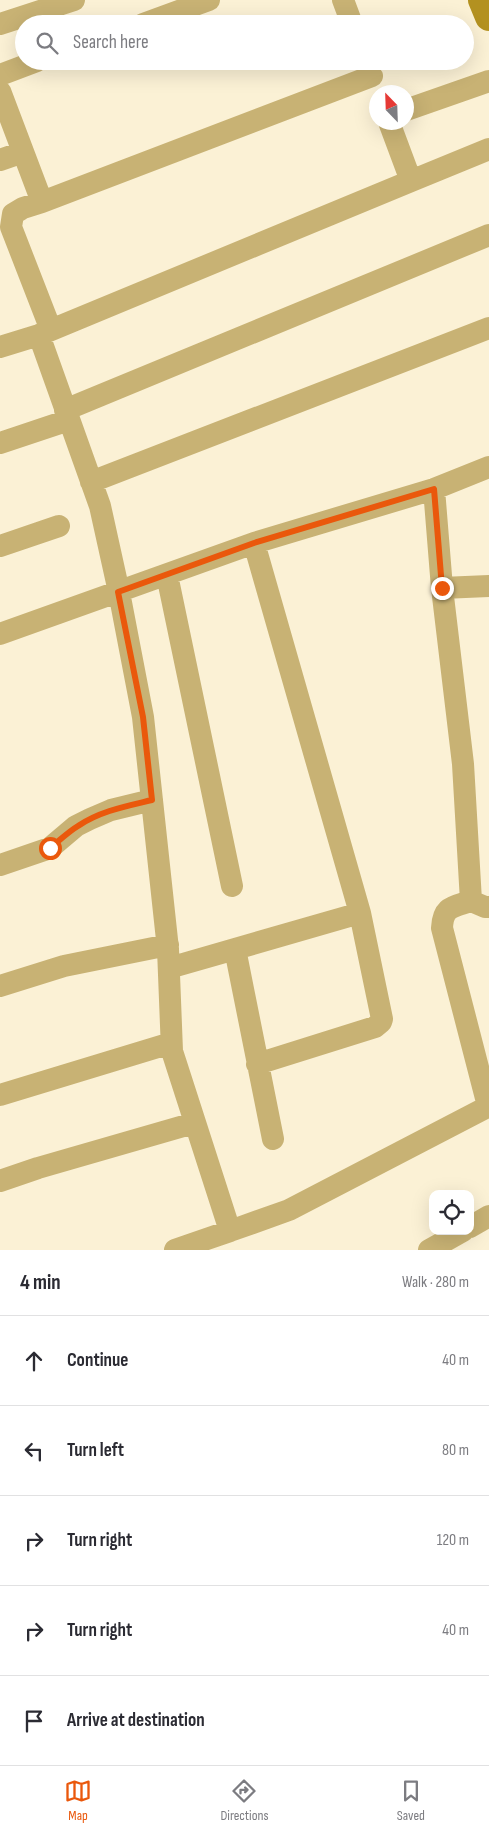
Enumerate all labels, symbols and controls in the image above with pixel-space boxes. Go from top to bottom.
search box [15,15,474,70]
icon: search [33,29,61,57]
text: Search here [73,31,149,54]
north arrow [369,85,414,130]
route end [431,577,454,600]
route start [39,837,62,860]
map controls [429,1190,474,1235]
button: locate [429,1190,474,1235]
text: 4 min [20,1270,61,1295]
text: Walk · 280 m [402,1273,469,1292]
icon: ahead [20,1347,48,1375]
text: Continue [67,1349,128,1372]
text: 40 m [442,1351,469,1370]
icon: left [20,1437,48,1465]
text: Turn left [67,1439,124,1462]
text: 80 m [442,1441,469,1460]
icon: right [20,1527,48,1555]
text: Turn right [67,1529,132,1552]
text: 120 m [437,1531,469,1550]
icon: right [20,1617,48,1645]
text: Turn right [67,1619,132,1642]
text: 40 m [442,1621,469,1640]
icon: arrive [20,1707,48,1735]
text: Arrive at destination [67,1709,205,1732]
tab: Map [64,1777,92,1824]
tab: Directions [220,1777,269,1824]
tab: Saved [397,1777,425,1824]

